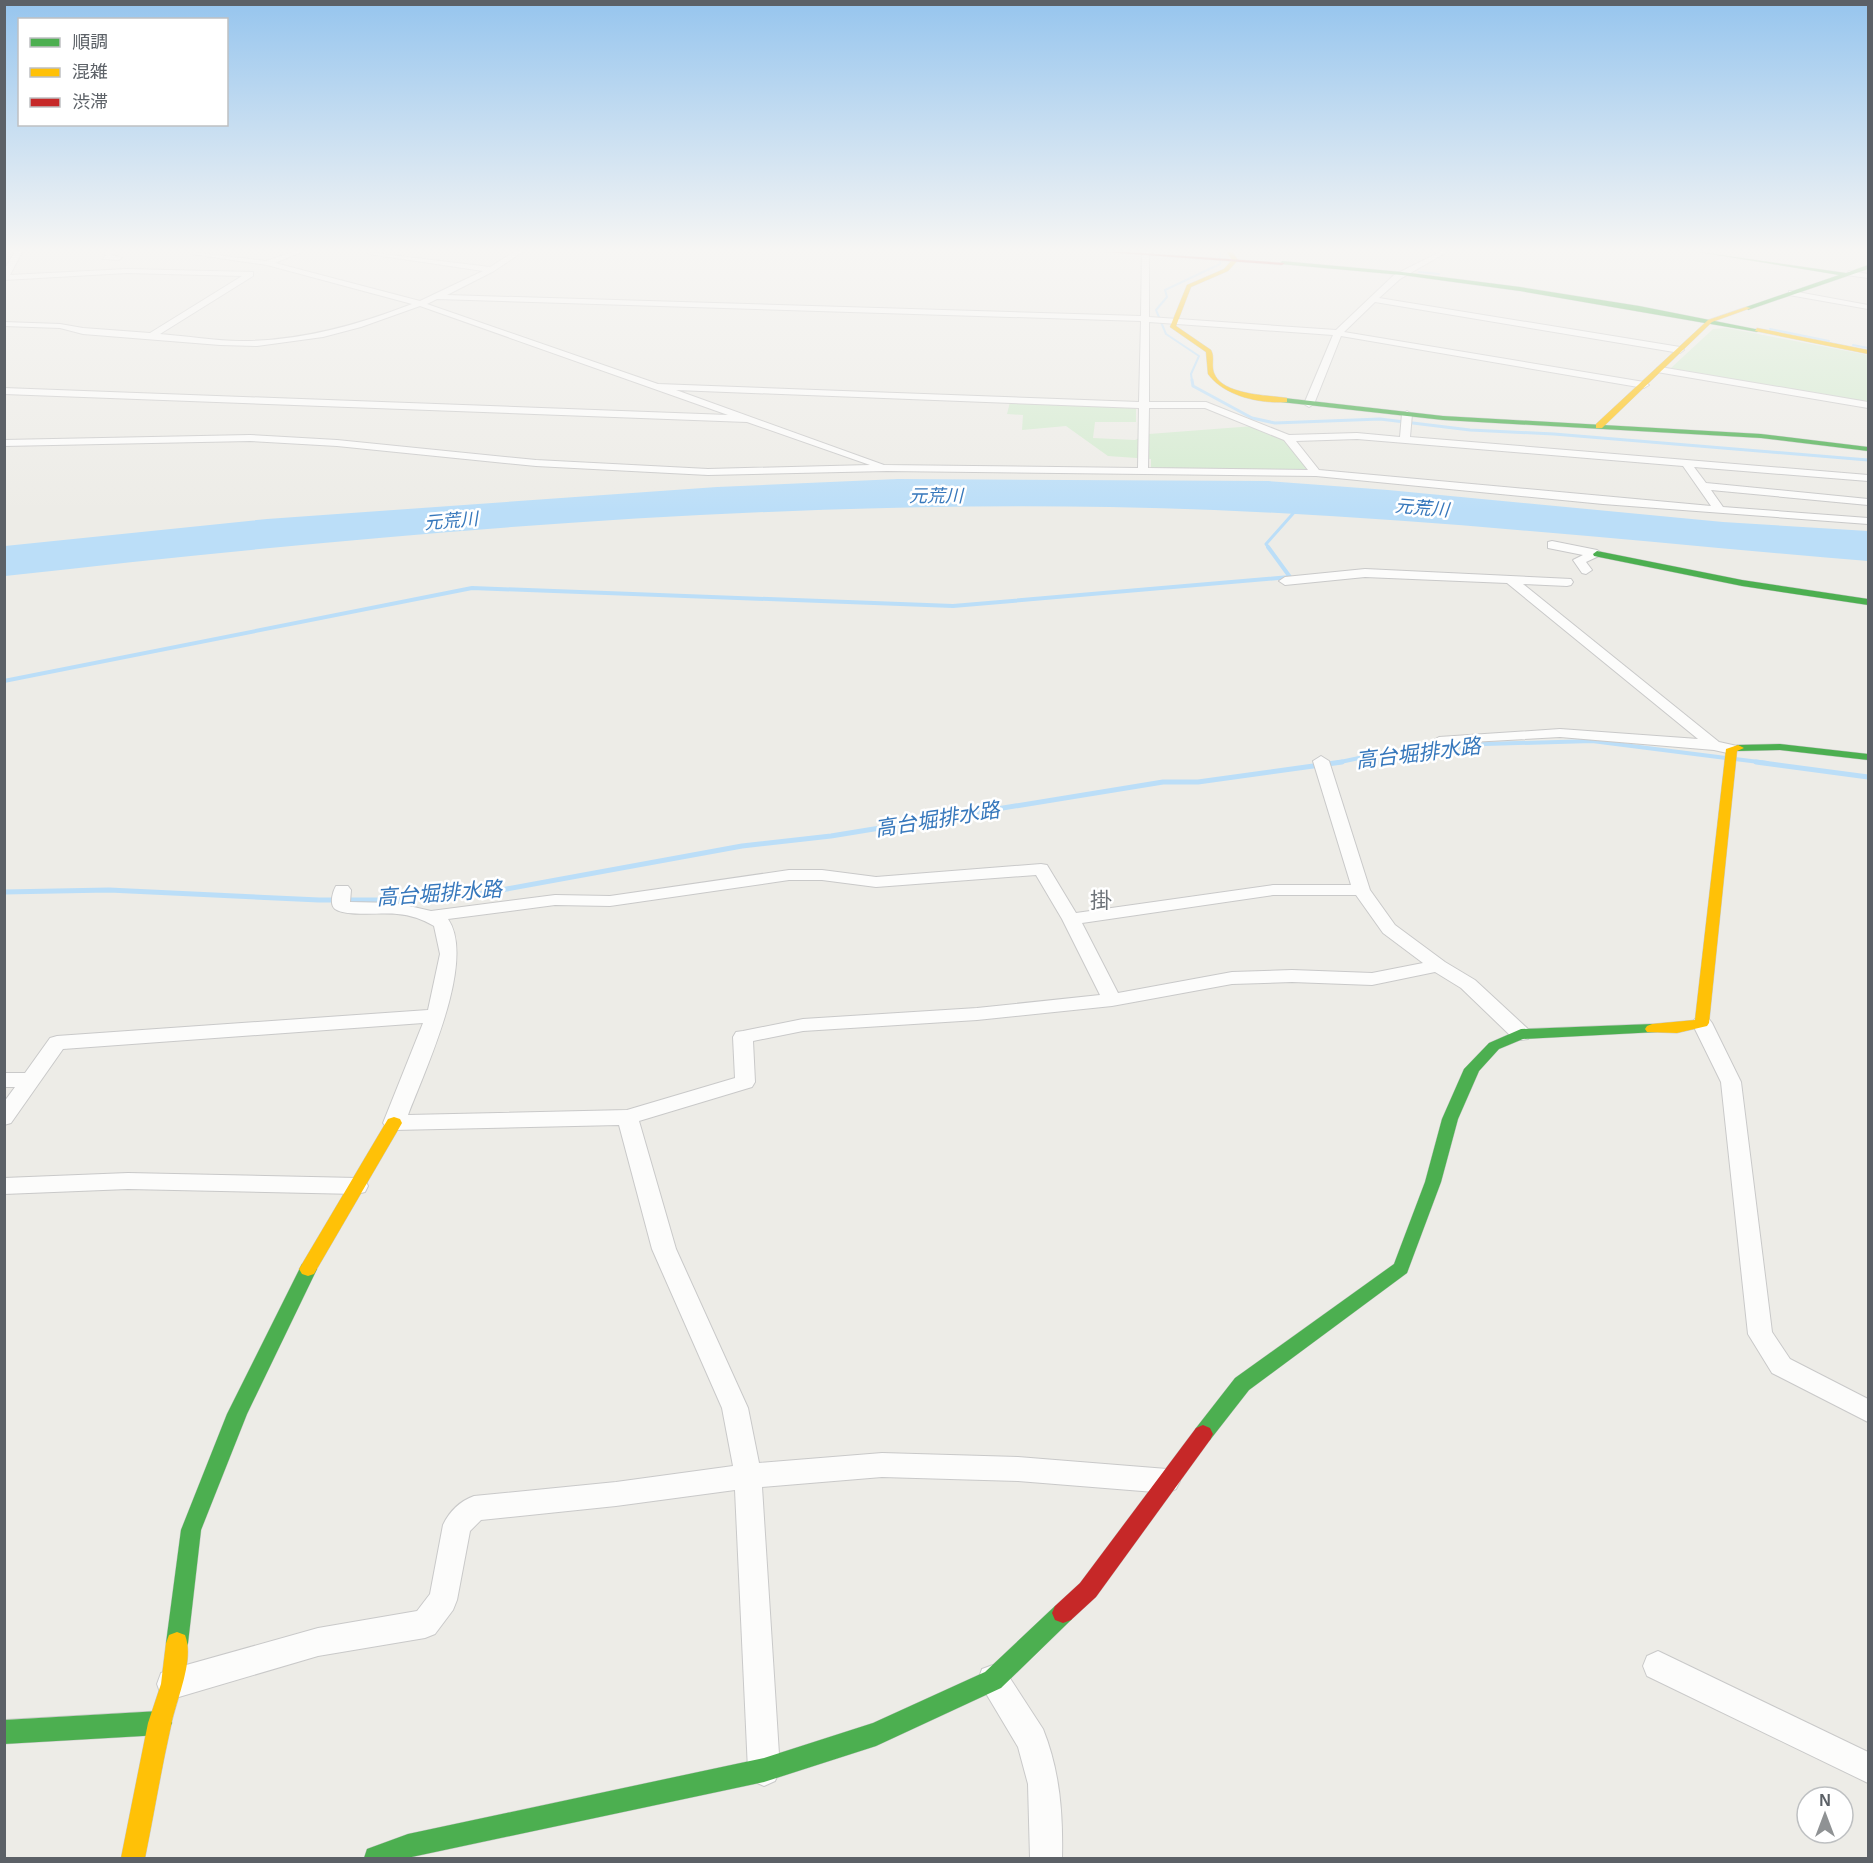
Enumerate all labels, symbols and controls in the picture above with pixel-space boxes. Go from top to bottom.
legend [18,18,228,126]
text: 順調 [72,32,108,52]
text: 混雑 [72,62,108,82]
text: 渋滞 [72,92,108,112]
water label: 元荒川 [909,486,965,506]
water label: 元荒川 [1394,496,1452,520]
water label: 元荒川 [423,509,481,533]
water label: 高台堀排水路 [1354,734,1484,772]
water label: 高台堀排水路 [873,797,1003,840]
water label: 高台堀排水路 [375,877,505,909]
district label: 掛 [1090,888,1112,913]
north arrow [1795,1785,1855,1845]
text: N [1819,1792,1831,1809]

